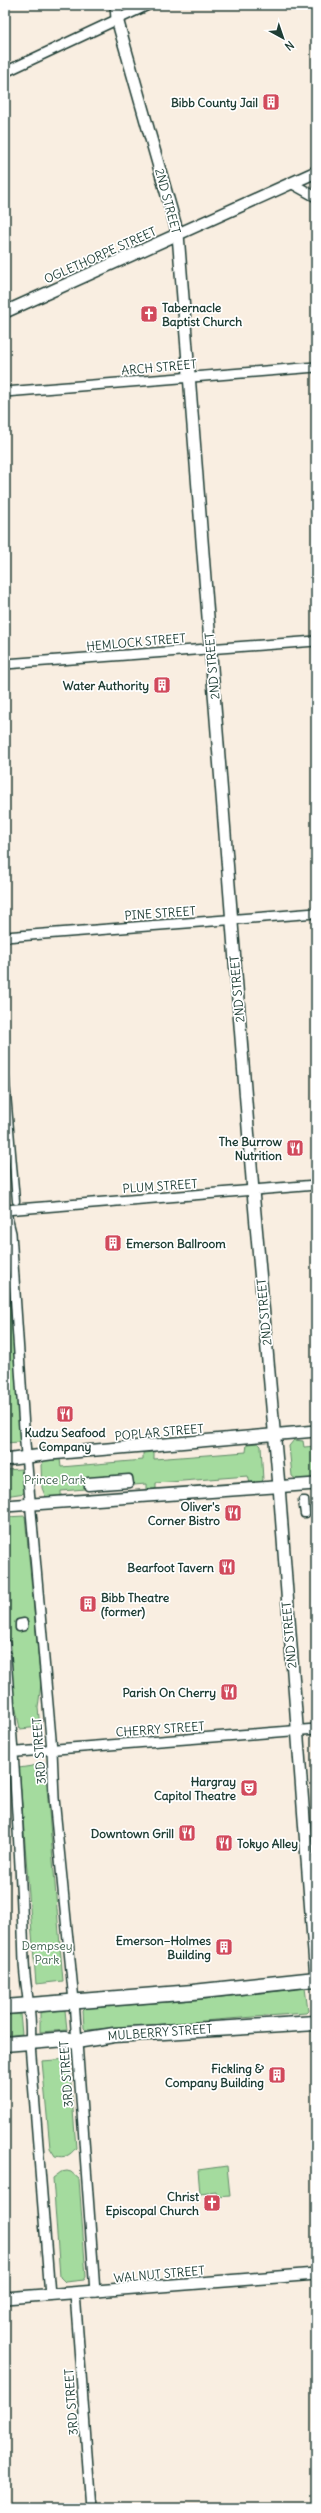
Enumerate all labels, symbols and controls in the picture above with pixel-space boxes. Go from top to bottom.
north arrow [263,18,303,58]
text: N [282,38,297,53]
building icon: Bibb County Jail [261,92,281,112]
place label: Bibb County Jail [171,95,258,111]
street label: 2ND STREET [152,167,184,235]
street label: OGLETHORPE STREET [42,223,158,287]
place label: Tabernacle Baptist Church [162,300,242,330]
church icon: Tabernacle Baptist Church [139,304,159,324]
street label: ARCH STREET [121,356,197,378]
street label: HEMLOCK STREET [86,630,186,654]
street label: 2ND STREET [202,632,222,700]
building icon: Water Authority [152,675,172,695]
place label: Water Authority [63,678,149,694]
street label: PINE STREET [124,903,196,923]
street label: 2ND STREET [227,955,247,1023]
place label: The Burrow Nutrition [219,1134,283,1163]
restaurant icon: The Burrow Nutrition [285,1138,305,1158]
street label: PLUM STREET [122,1176,198,1196]
building icon: Emerson Ballroom [103,1233,123,1253]
place label: Emerson Ballroom [126,1236,226,1251]
street label: 2ND STREET [254,1278,274,1346]
restaurant icon: Kudzu Seafood Company [55,1404,75,1424]
street label: POPLAR STREET [114,1421,204,1443]
place label: Kudzu Seafood Company [24,1425,106,1455]
park label: Prince Park [24,1472,86,1487]
place label: Oliver's Corner Bistro [148,1499,221,1528]
restaurant icon: Oliver's Corner Bistro [223,1503,243,1523]
restaurant icon: Bearfoot Tavern [217,1557,237,1577]
place label: Bearfoot Tavern [127,1560,214,1575]
place label: Bibb Theatre (former) [101,1590,170,1620]
building icon: Bibb Theatre (former) [78,1594,98,1614]
street label: 2ND STREET [279,1601,299,1669]
restaurant icon: Parish On Cherry [219,1682,239,1702]
place label: Parish On Cherry [122,1685,216,1701]
street label: 3RD STREET [29,1717,49,1785]
street label: CHERRY STREET [115,1718,205,1740]
place label: Hargray Capitol Theatre [154,1774,237,1804]
theatre icon: Hargray Capitol Theatre [239,1778,259,1798]
restaurant icon: Downtown Grill [177,1823,197,1843]
place label: Downtown Grill [91,1826,174,1841]
restaurant icon: Tokyo Alley [214,1833,234,1853]
place label: Tokyo Alley [237,1836,298,1852]
place label: Emerson–Holmes Building [116,1933,212,1963]
building icon: Emerson–Holmes Building [214,1937,234,1957]
park label: Dempsey Park [21,1938,73,1967]
street label: MULBERRY STREET [107,2021,213,2043]
street label: 3RD STREET [56,2040,76,2108]
place label: Fickling & Company Building [165,2061,265,2091]
building icon: Fickling & Company Building [267,2065,287,2085]
place label: Christ Episcopal Church [105,2189,200,2219]
church icon: Christ Episcopal Church [202,2193,222,2213]
street label: WALNUT STREET [113,2263,205,2285]
street label: 3RD STREET [61,2368,81,2436]

